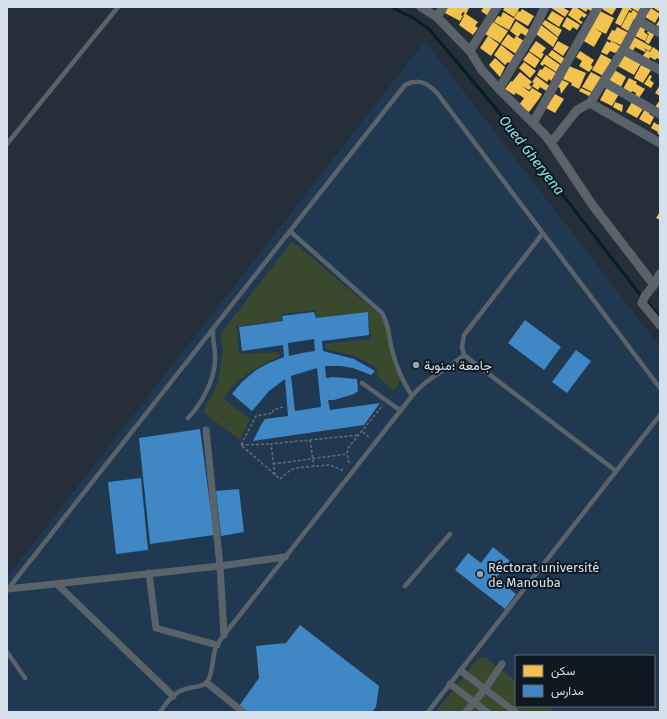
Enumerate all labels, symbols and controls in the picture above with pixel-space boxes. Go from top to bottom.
water label: Oued Gheryena [495,112,568,198]
place label: جامعة ؛منوبة [424,358,492,374]
marker: جامعة ؛منوبة [411,360,421,370]
place label: Réctorat université de Manouba [488,560,599,590]
marker: Réctorat université de Manouba [475,569,485,579]
legend [515,655,655,707]
text: سكن [551,664,575,679]
text: مدارس [551,684,584,699]

